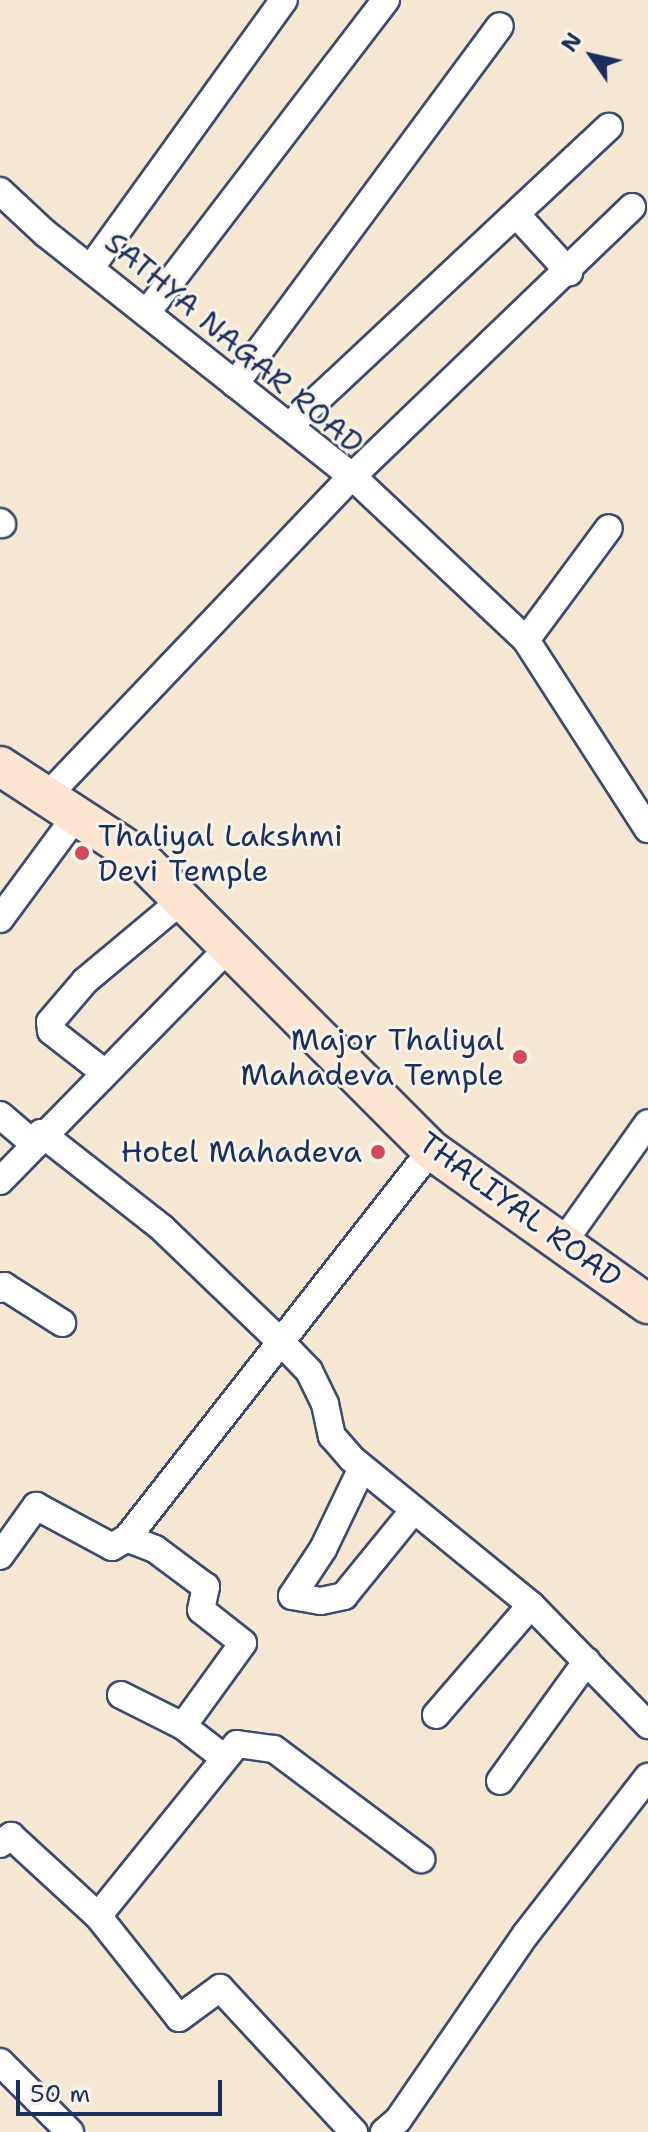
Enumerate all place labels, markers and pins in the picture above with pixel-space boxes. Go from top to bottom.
place label: Thaliyal Lakshmi Devi Temple [98,818,343,888]
marker: Thaliyal Lakshmi Devi Temple [73,844,91,862]
place label: Major Thaliyal Mahadeva Temple [240,1022,504,1092]
marker: Major Thaliyal Mahadeva Temple [511,1048,529,1066]
place label: Hotel Mahadeva [121,1134,362,1170]
marker: Hotel Mahadeva [369,1143,387,1161]

